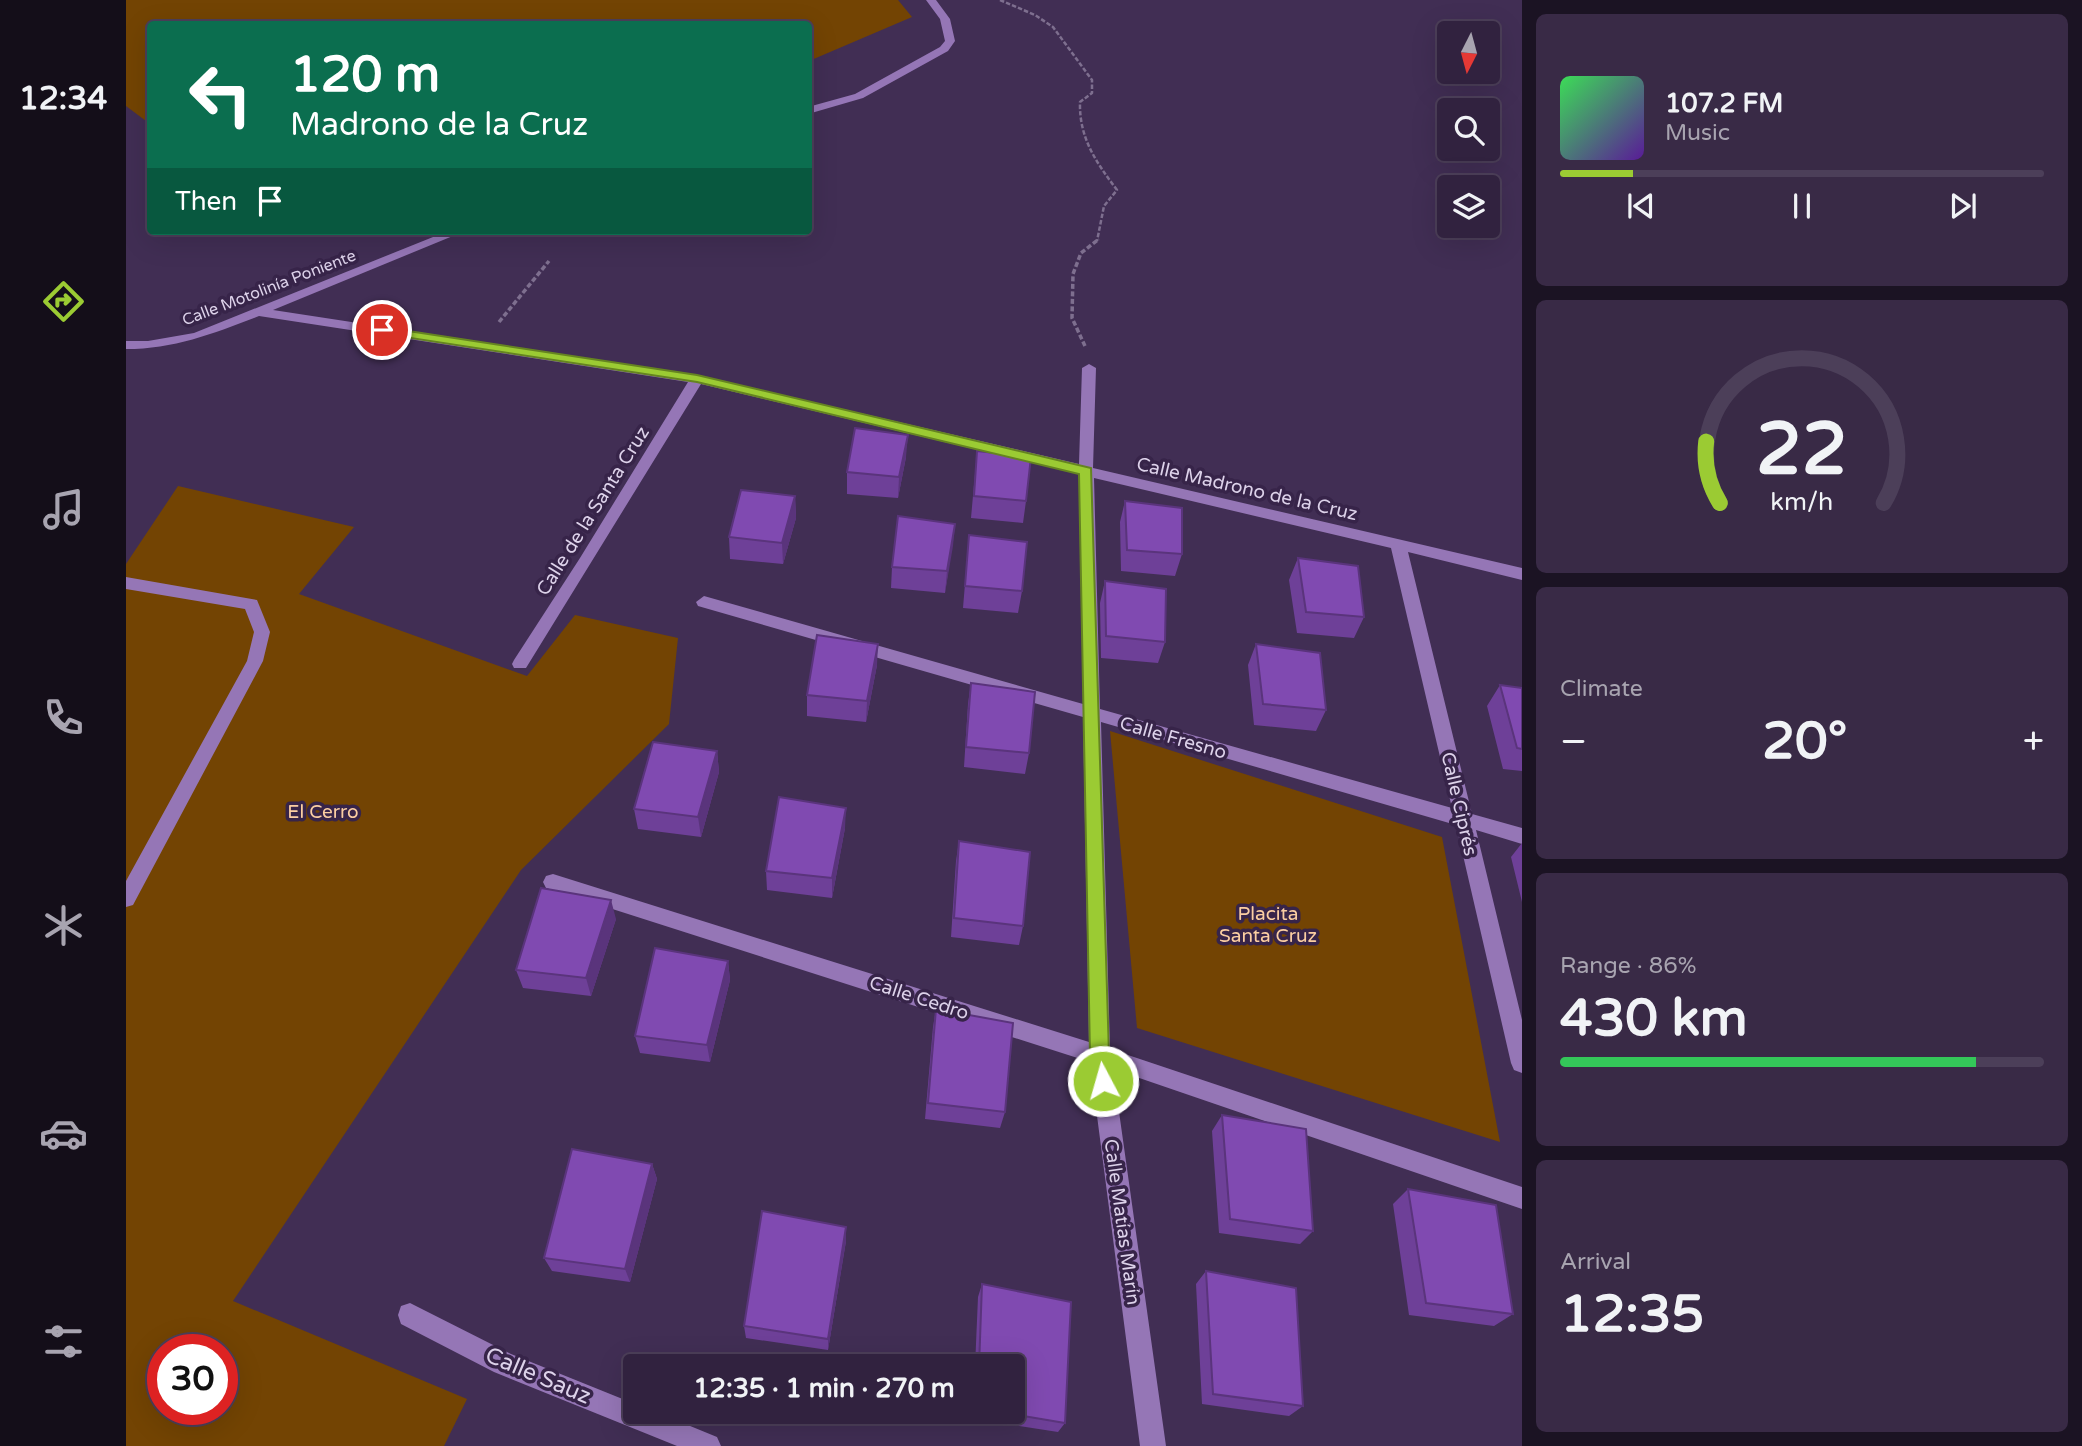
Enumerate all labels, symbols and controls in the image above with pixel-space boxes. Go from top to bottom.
north arrow [1437,21,1500,84]
map controls [1437,21,1500,238]
text: 120 m [290,46,440,105]
icon: left [175,49,266,140]
text: 12:34 [19,80,107,118]
text: 107.2 FM [1665,88,1783,119]
button: search [1437,98,1500,161]
text: Madrono de la Cruz [290,106,588,144]
text: Music [1665,119,1730,147]
button: layers [1437,175,1500,238]
icon: arrive [251,182,289,220]
text: Then [175,186,237,217]
icon: previous [1622,187,1660,225]
icon: pause [1783,187,1821,225]
icon: next [1944,187,1982,225]
street label: Calle Motolinía Poniente [179,246,359,330]
icon: directions [39,277,88,326]
pin [352,300,412,360]
icon: arrive [363,311,401,349]
text: 22 [1756,406,1848,494]
street label: Calle de la Santa Cruz [532,422,654,600]
street label: Calle Madrono de la Cruz [1134,453,1360,525]
icon: music [39,485,88,534]
text: km/h [1771,486,1833,516]
text: Climate [1560,675,1643,703]
icon: phone [39,693,88,742]
text: 20° [1762,710,1847,773]
street label: Calle Fresno [1117,712,1229,764]
text: − [1560,719,1587,765]
text: + [2023,719,2044,765]
street label: Calle Ciprés [1436,750,1482,858]
park label: El Cerro [287,801,359,823]
icon: climate [39,901,88,950]
park label: Placita Santa Cruz [1219,903,1317,947]
text: Range · 86% [1560,952,1696,980]
street label: Calle Cedro [867,972,971,1024]
text: 430 km [1560,987,1748,1050]
position arrow [1066,1044,1140,1118]
icon: car [39,1109,88,1158]
street label: Calle Matías Marín [1099,1138,1145,1306]
text: Arrival [1560,1248,1631,1276]
text: 12:35 [1560,1283,1704,1346]
icon: filters [39,1317,88,1366]
speed limit sign: 30 [147,1334,238,1425]
street label: Calle Sauz [481,1341,595,1411]
text: 12:35 · 1 min · 270 m [693,1373,955,1404]

